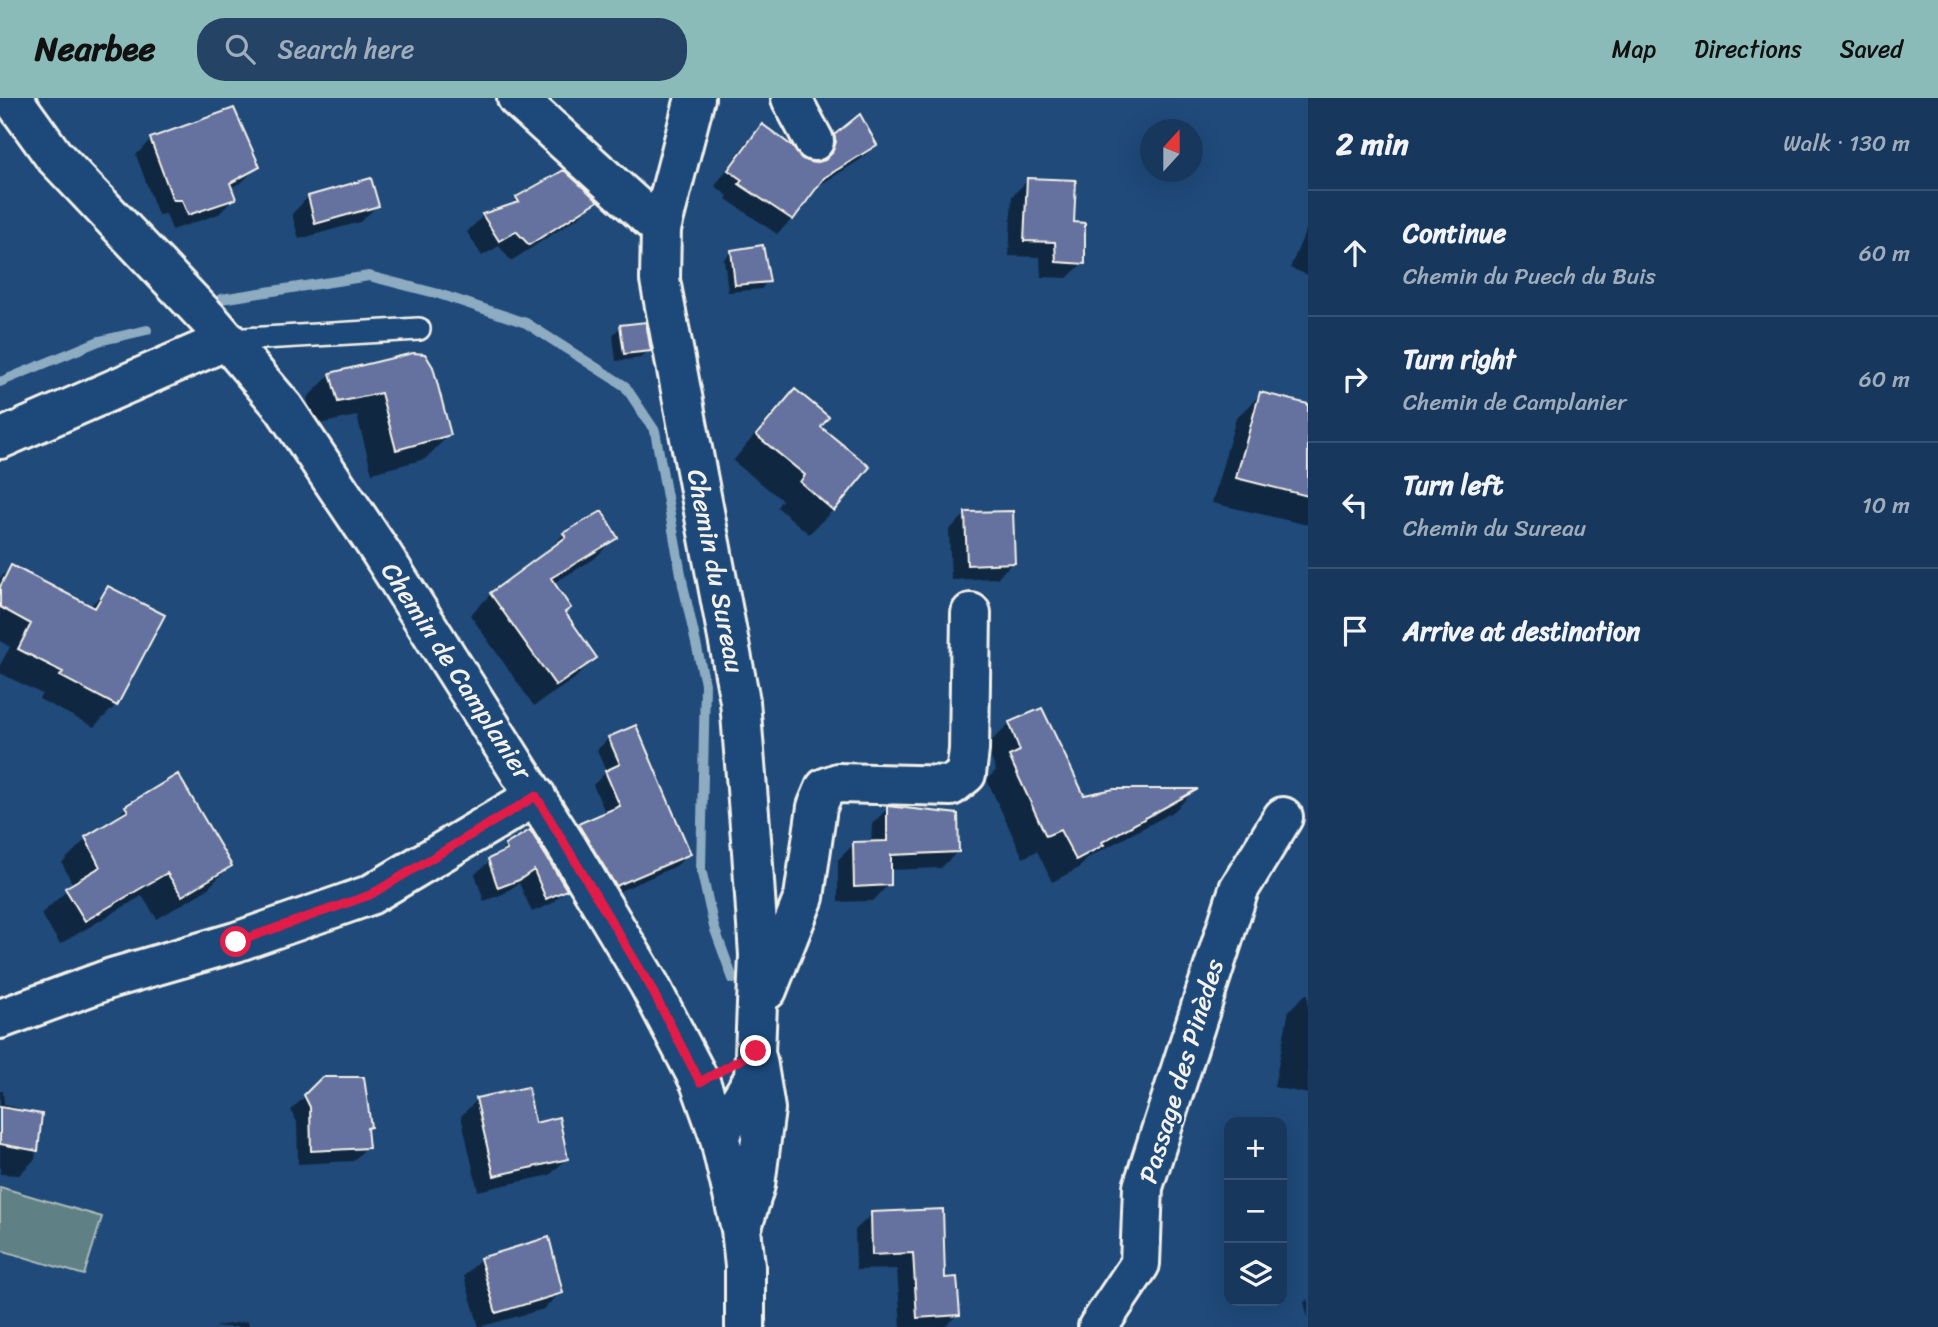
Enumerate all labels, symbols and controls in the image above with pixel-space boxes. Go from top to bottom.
search box [197,18,687,81]
text: Nearbee [35,20,155,78]
text: Search here [277,26,414,72]
text: Map [1612,28,1656,70]
text: Directions [1694,28,1802,70]
text: Saved [1840,28,1903,70]
icon: search [221,30,259,68]
text: 2 min [1336,117,1409,171]
north arrow [1140,119,1203,182]
text: Walk · 130 m [1783,123,1910,164]
text: Continue [1403,210,1506,256]
text: 60 m [1859,233,1910,274]
icon: ahead [1336,234,1374,272]
text: Chemin du Puech du Buis [1403,256,1656,297]
text: Turn right [1403,336,1516,382]
text: 60 m [1859,359,1910,400]
icon: right [1336,360,1374,398]
text: Chemin de Camplanier [1403,382,1627,423]
text: Turn left [1403,462,1503,508]
street label: Chemin du Sureau [674,465,758,677]
text: 10 m [1862,485,1910,526]
icon: left [1336,486,1374,524]
text: Chemin du Sureau [1403,508,1586,549]
street label: Chemin de Camplanier [369,552,546,791]
text: Arrive at destination [1403,608,1640,654]
icon: arrive [1336,612,1374,650]
route start [220,926,251,957]
street label: Passage des Pinèdes [1125,953,1237,1189]
route end [740,1035,771,1066]
map controls [1224,1117,1287,1306]
button: + [1224,1117,1287,1180]
button: − [1224,1180,1287,1243]
button: layers [1224,1243,1287,1306]

